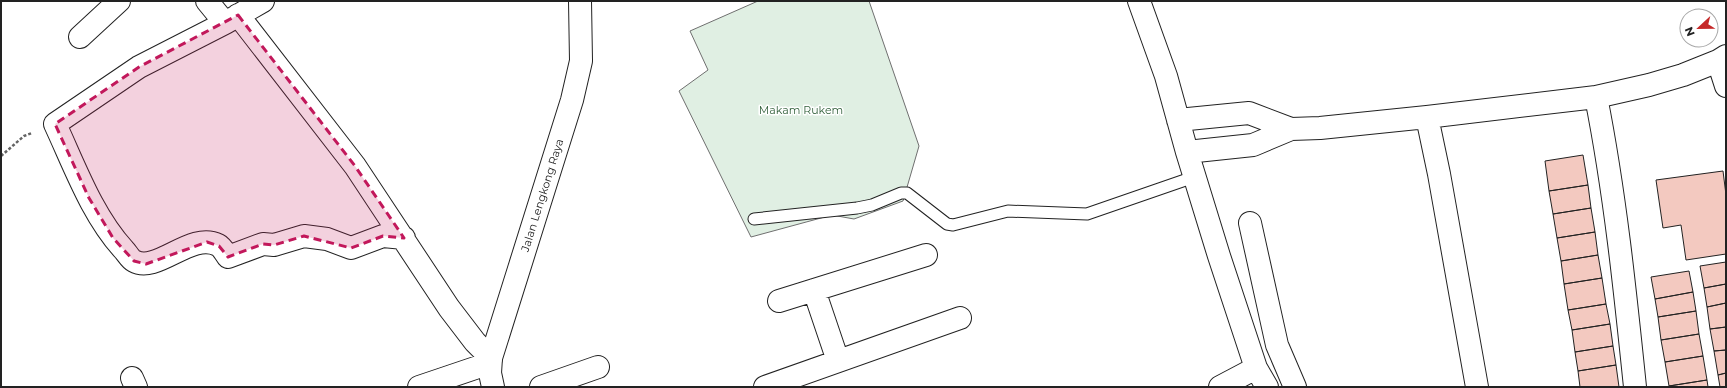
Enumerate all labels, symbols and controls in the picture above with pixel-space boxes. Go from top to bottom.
north arrow [1679,8,1719,48]
text: N [1682,25,1698,38]
park label: Makam Rukem [759,103,843,117]
street label: Jalan Lengkong Raya [518,137,566,254]

